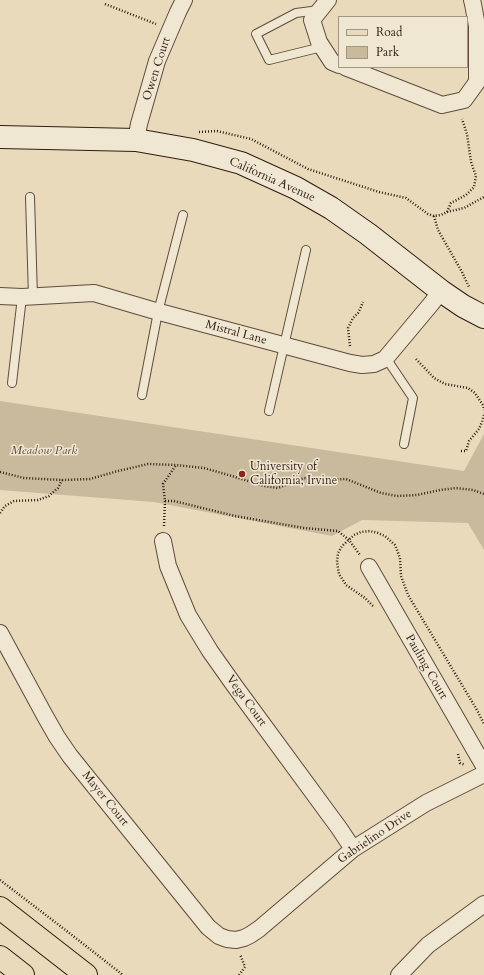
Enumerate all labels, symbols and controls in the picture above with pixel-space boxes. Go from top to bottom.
legend [338,16,468,68]
text: Road [376,24,402,40]
street label: Owen Court [140,35,174,103]
text: Park [376,44,399,60]
street label: California Avenue [227,155,317,205]
street label: Mistral Lane [204,318,268,348]
park label: Meadow Park [11,444,77,458]
place label: University of California, Irvine [250,460,337,488]
marker: University of California, Irvine [237,469,247,479]
street label: Pauling Court [402,632,450,702]
street label: Vega Court [223,673,269,729]
street label: Mayer Court [79,769,131,829]
street label: Gabrielino Drive [335,807,415,867]

